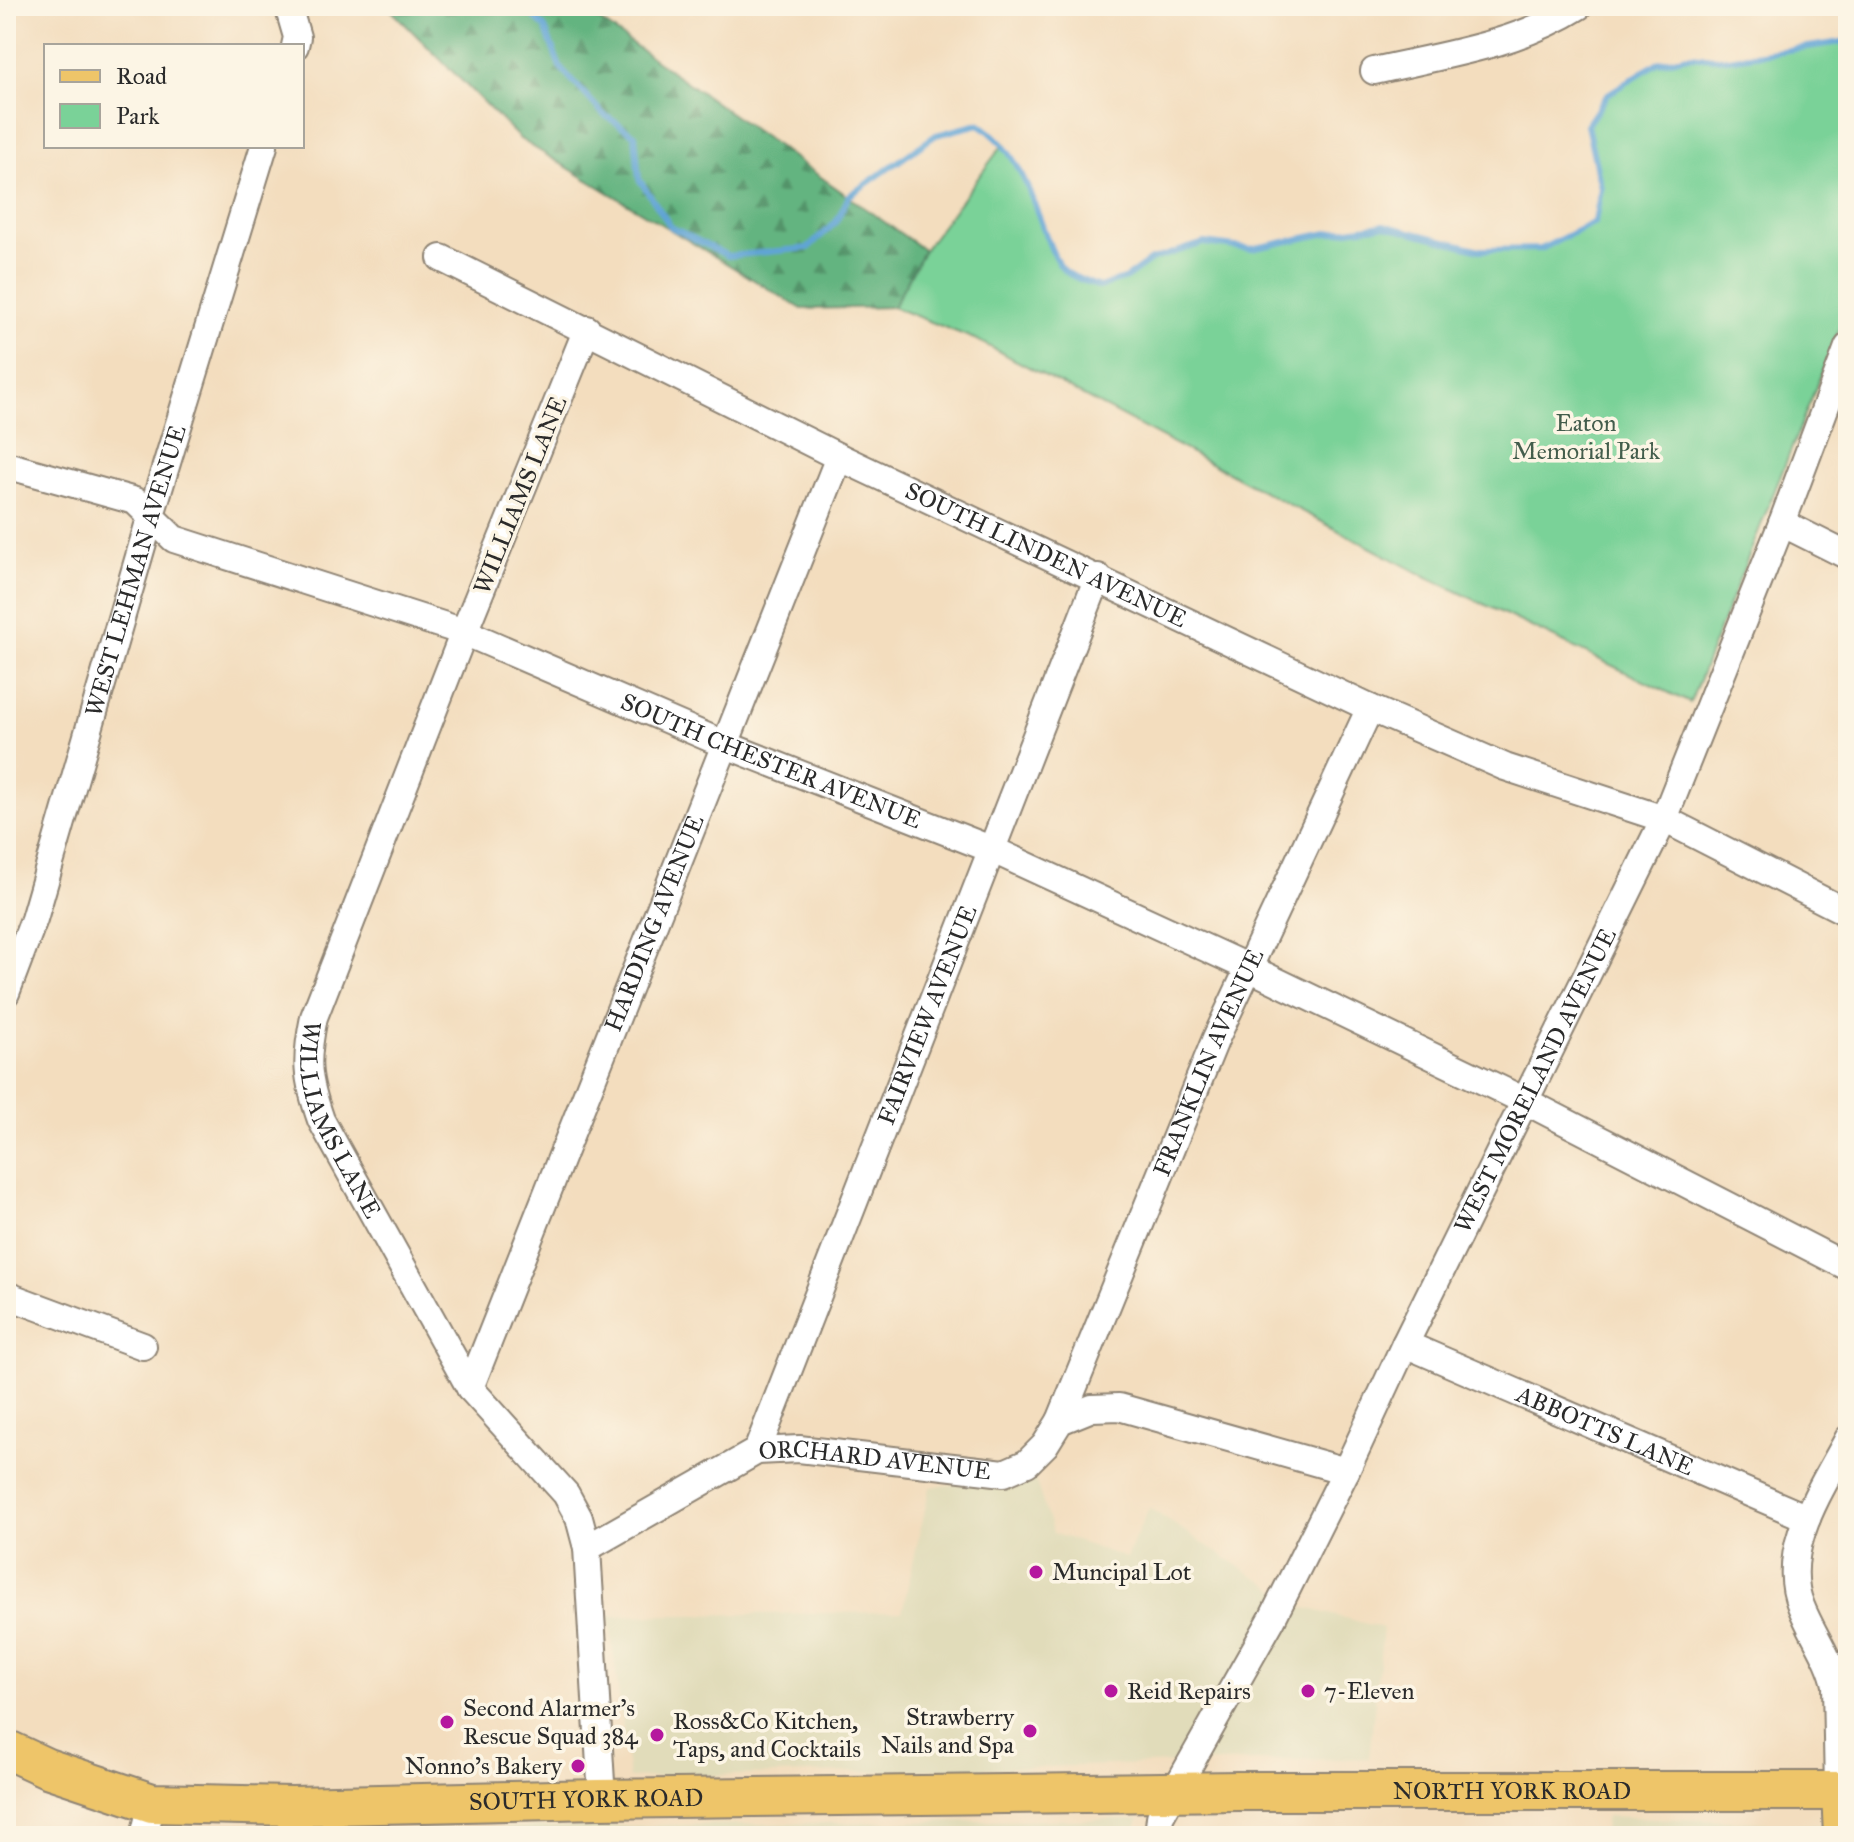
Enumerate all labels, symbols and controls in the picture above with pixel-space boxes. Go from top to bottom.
legend [44,44,304,148]
text: Road [116,61,167,91]
text: Park [116,101,160,131]
street label: WILLIAMS LANE [467,392,573,598]
park label: Eaton Memorial Park [1512,408,1661,466]
street label: WEST LEHMAN AVENUE [78,421,193,720]
street label: SOUTH LINDEN AVENUE [901,476,1192,634]
street label: SOUTH CHESTER AVENUE [616,686,926,835]
street label: HARDING AVENUE [598,811,711,1036]
street label: FAIRVIEW AVENUE [871,901,983,1129]
street label: WEST MORELAND AVENUE [1447,923,1623,1238]
street label: FRANKLIN AVENUE [1146,944,1270,1181]
street label: WILLIAMS LANE [293,1019,388,1224]
street label: ABBOTTS LANE [1511,1379,1698,1482]
street label: ORCHARD AVENUE [758,1433,992,1486]
place label: Muncipal Lot [1052,1557,1192,1587]
marker: Muncipal Lot [1027,1563,1045,1581]
place label: Reid Repairs [1127,1676,1251,1706]
place label: 7-Eleven [1324,1676,1414,1706]
marker: Reid Repairs [1102,1682,1120,1700]
marker: 7-Eleven [1299,1682,1317,1700]
place label: Second Alarmer's Rescue Squad 384 [463,1693,638,1751]
place label: Strawberry Nails and Spa [881,1702,1015,1760]
place label: Ross&Co Kitchen, Taps, and Cocktails [673,1706,861,1764]
marker: Second Alarmer's Rescue Squad 384 [438,1713,456,1731]
marker: Strawberry Nails and Spa [1021,1722,1039,1740]
marker: Ross&Co Kitchen, Taps, and Cocktails [648,1726,666,1744]
place label: Nonno's Bakery [405,1751,563,1781]
marker: Nonno's Bakery [569,1757,587,1775]
street label: NORTH YORK ROAD [1393,1776,1631,1806]
street label: SOUTH YORK ROAD [468,1783,703,1817]

